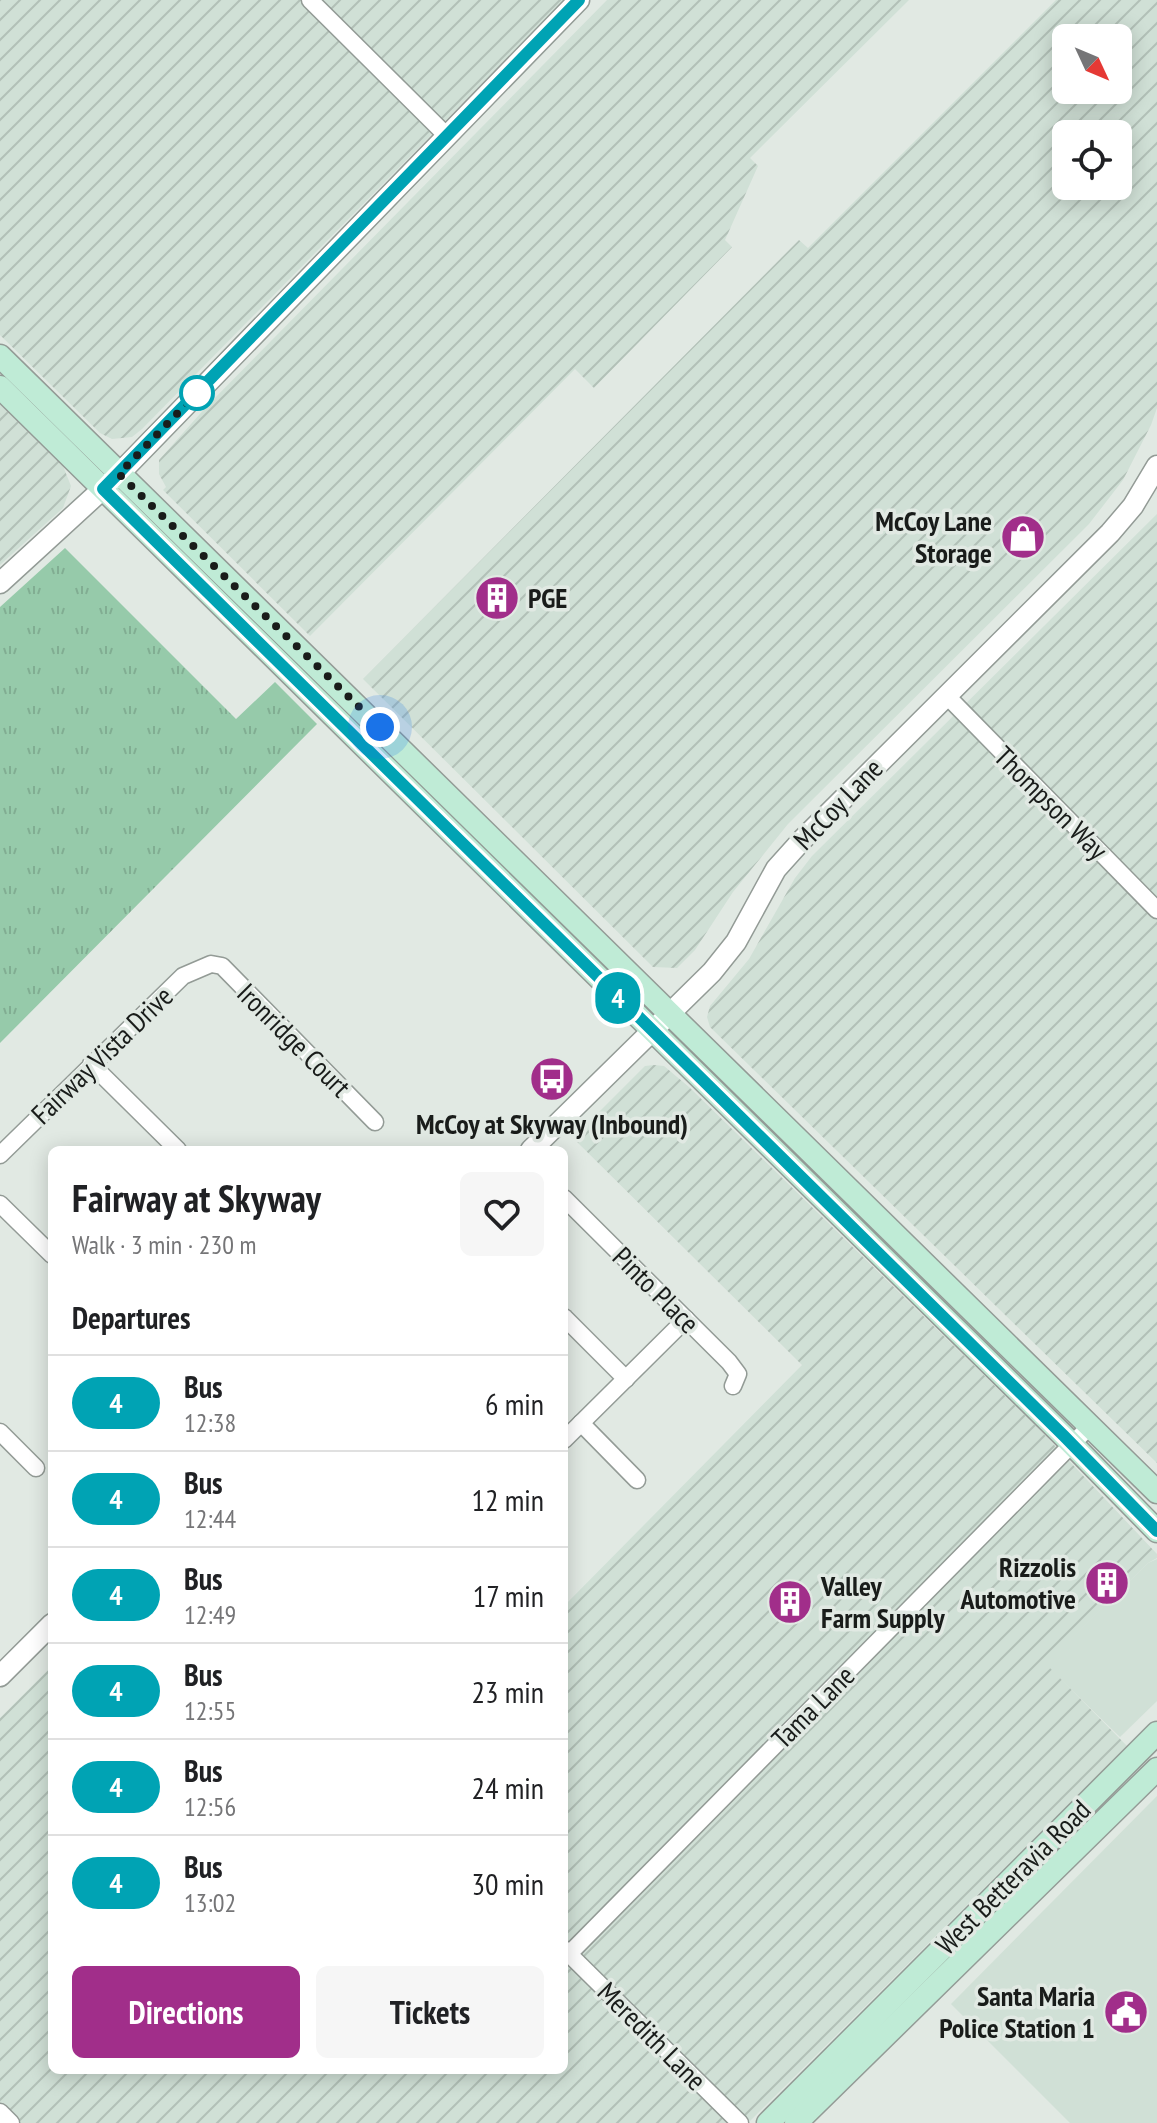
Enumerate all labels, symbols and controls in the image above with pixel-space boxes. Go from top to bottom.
north arrow [1052,24,1132,104]
map controls [1052,24,1132,200]
button: locate [1052,120,1132,200]
unlabelled marker [180,376,214,410]
place label: McCoy Lane Storage [875,502,992,571]
shop icon: McCoy Lane Storage [999,513,1047,561]
building icon: PGE [473,574,521,622]
place label: PGE [528,579,567,616]
your location [360,707,400,747]
street label: Thompson Way [987,738,1116,868]
street label: McCoy Lane [785,750,890,857]
line badge: 4 [592,972,644,1024]
street label: Ironridge Court [230,975,359,1105]
street label: Fairway Vista Drive [23,978,180,1132]
text: 4 [611,979,625,1016]
bus stop icon: McCoy at Skyway (Inbound) [528,1055,576,1103]
place label: McCoy at Skyway (Inbound) [416,1105,688,1142]
button: heart [460,1172,544,1256]
text: Fairway at Skyway [72,1173,321,1222]
text: Walk · 3 min · 230 m [72,1228,256,1261]
street label: Pinto Place [605,1238,708,1341]
text: Departures [72,1298,190,1337]
text: Bus [184,1367,223,1406]
text: 4 [109,1384,123,1421]
text: 6 min [485,1384,544,1423]
text: 12:38 [184,1406,236,1439]
text: Bus [184,1463,223,1502]
text: 4 [109,1480,123,1517]
text: 12 min [471,1480,544,1519]
text: 12:44 [184,1502,236,1535]
place label: Rizzolis Automotive [959,1548,1076,1617]
text: Bus [184,1559,223,1598]
building icon: Rizzolis Automotive [1083,1559,1131,1607]
place label: Valley Farm Supply [820,1567,945,1636]
text: 4 [109,1576,123,1613]
text: 17 min [473,1576,544,1615]
building icon: Valley Farm Supply [766,1578,814,1626]
text: 12:49 [184,1598,236,1631]
text: Bus [184,1655,223,1694]
street label: Tama Lane [763,1657,862,1756]
text: 4 [109,1672,123,1709]
text: 23 min [471,1672,544,1711]
text: 12:55 [184,1694,236,1727]
text: Bus [184,1751,223,1790]
text: 4 [109,1768,123,1805]
text: 24 min [471,1768,544,1807]
text: 12:56 [184,1790,236,1823]
street label: West Betteravia Road [927,1791,1098,1962]
text: Bus [184,1847,223,1886]
text: 4 [109,1864,123,1901]
text: 30 min [471,1864,544,1903]
text: 13:02 [184,1886,236,1919]
button: Directions [72,1966,300,2058]
button: Tickets [316,1966,544,2058]
street label: Meredith Lane [590,1973,715,2098]
place label: Santa Maria Police Station 1 [939,1977,1095,2046]
public building icon: Santa Maria Police Station 1 [1102,1988,1150,2036]

